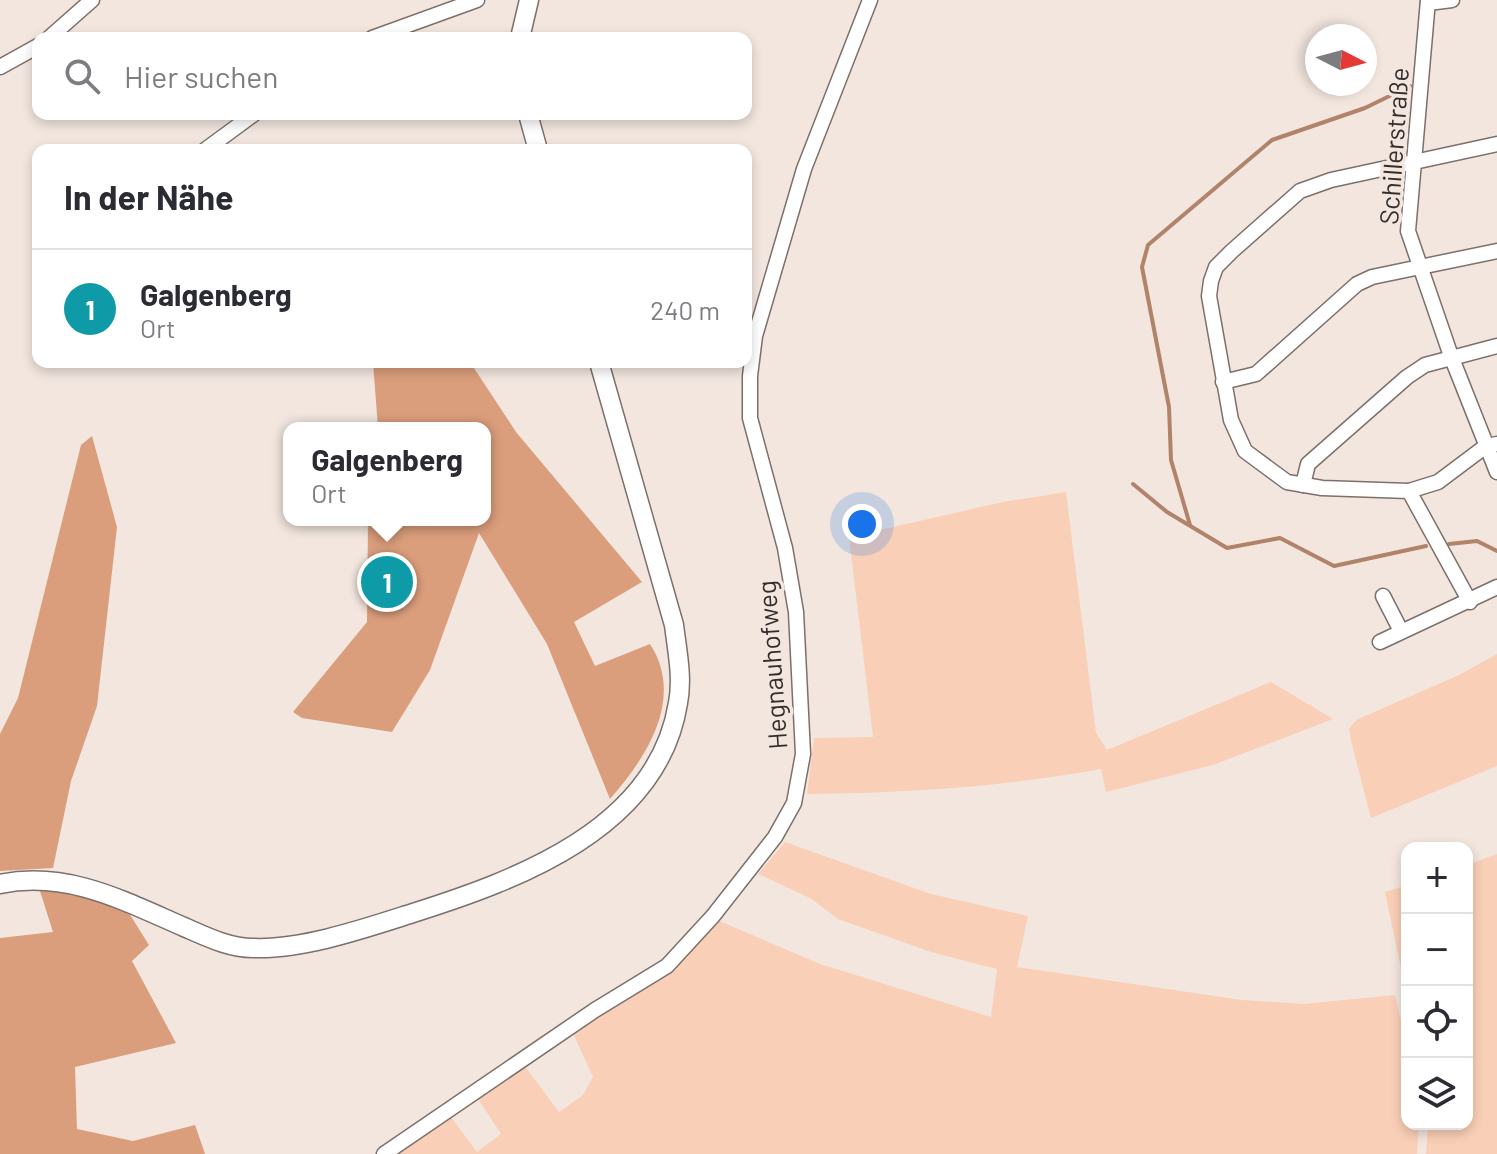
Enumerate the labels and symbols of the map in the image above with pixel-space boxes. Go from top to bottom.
north arrow [1305,24,1377,96]
street label: Schillerstraße [1372,66,1414,226]
your location [842,504,882,544]
pin: 1 [361,552,413,612]
street label: Hegnauhofweg [750,580,792,750]

